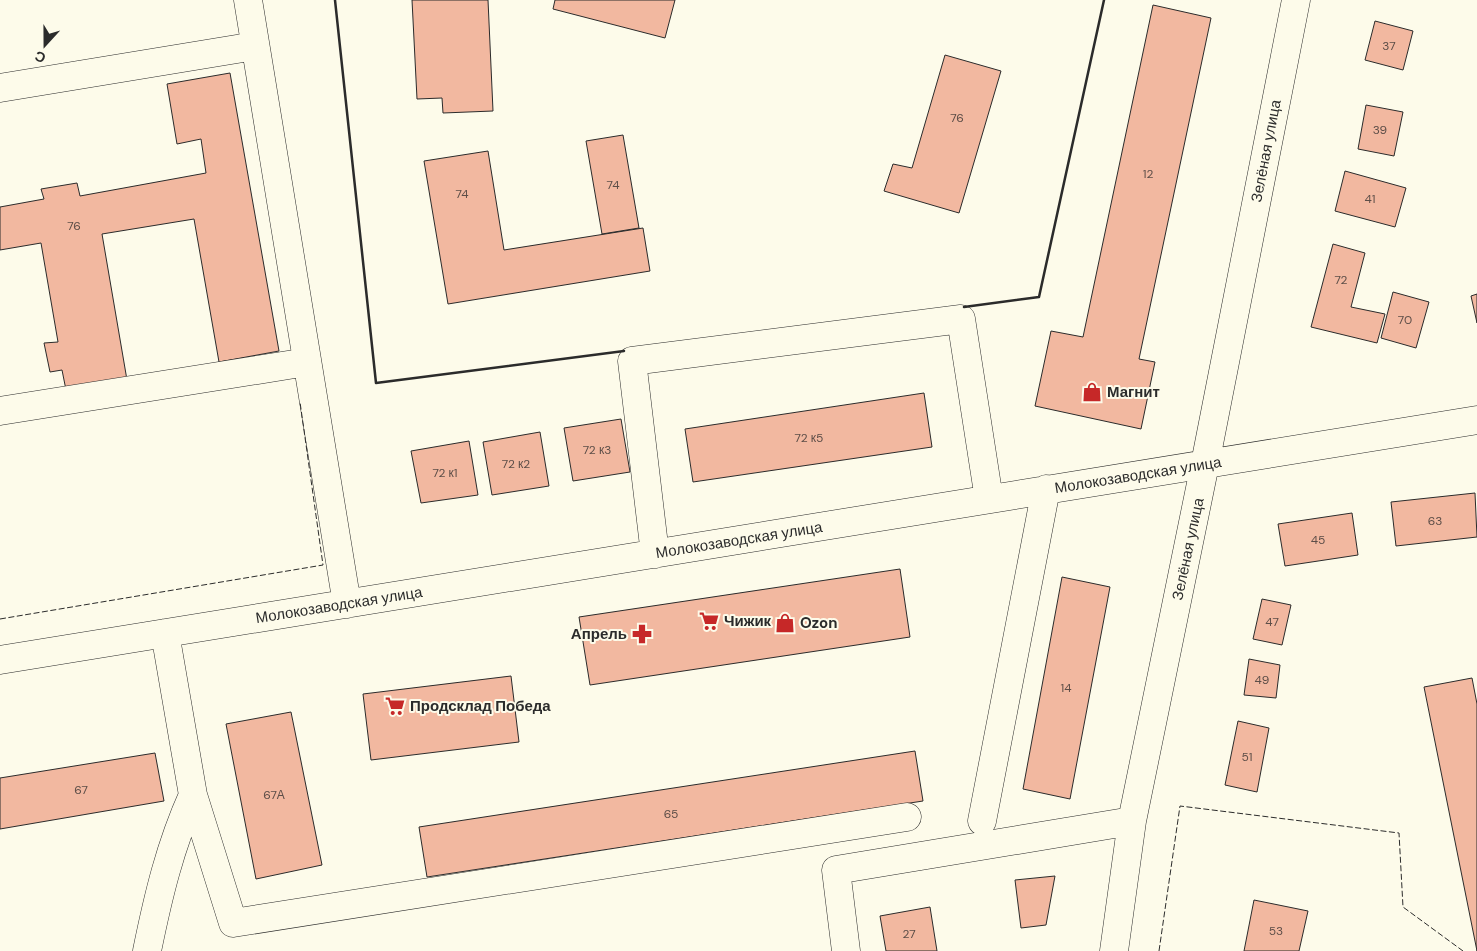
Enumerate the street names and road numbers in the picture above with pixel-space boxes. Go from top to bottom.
street label: Зелёная улица [1246,97,1286,204]
street label: Молокозаводская улица [1053,452,1224,498]
street label: Зелёная улица [1167,495,1209,602]
street label: Молокозаводская улица [654,517,825,563]
street label: Молокозаводская улица [254,582,425,628]

